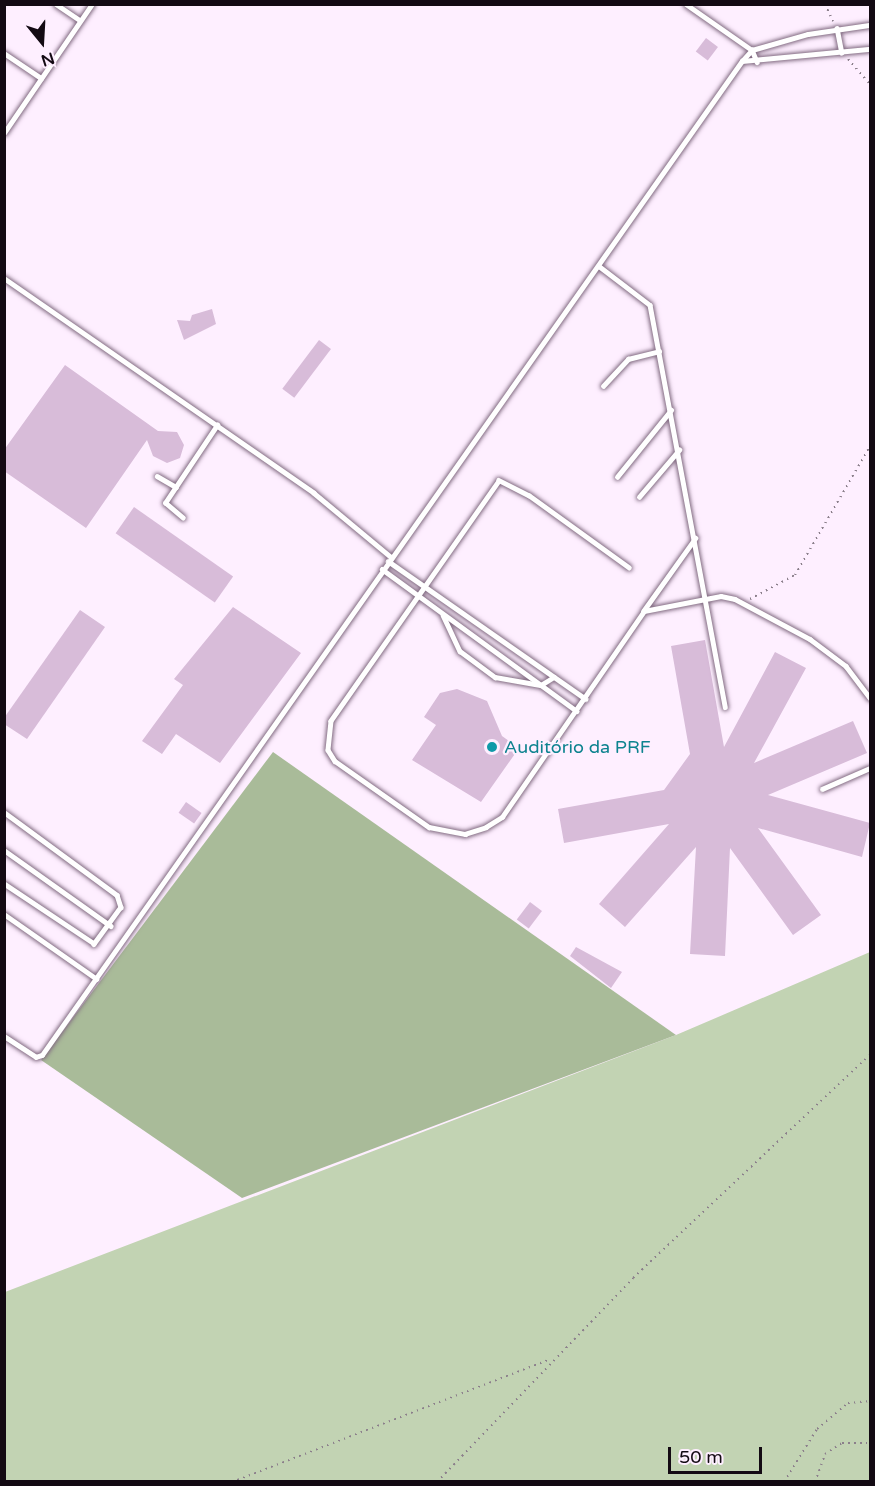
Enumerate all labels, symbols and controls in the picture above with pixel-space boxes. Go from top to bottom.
north arrow [12,12,72,72]
text: N [38,48,57,71]
place label: Auditório da PRF [504,736,651,758]
marker: Auditório da PRF [485,740,499,754]
scale bar [671,1435,766,1473]
text: 50 m [679,1446,723,1468]

